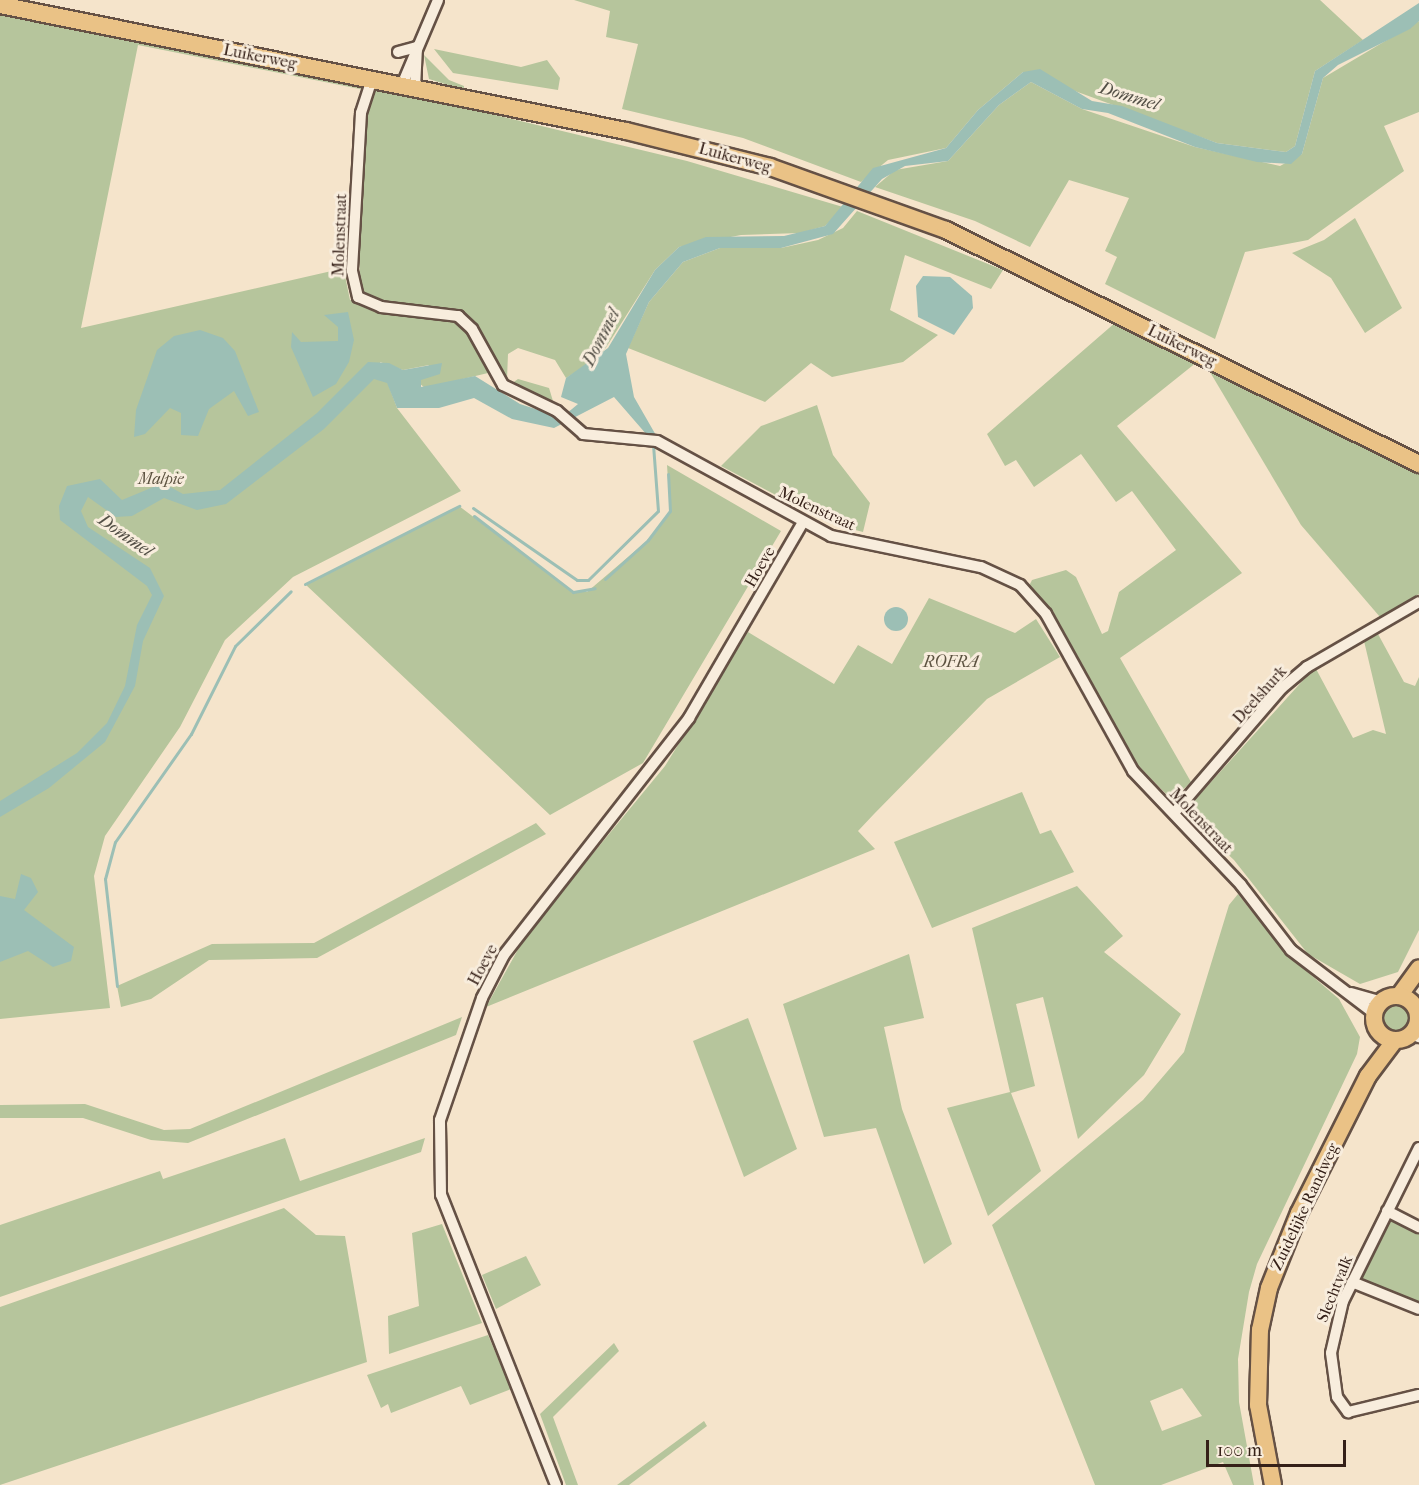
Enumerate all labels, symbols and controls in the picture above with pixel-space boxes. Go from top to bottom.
street label: Luikerweg [222,40,298,74]
water label: Dommel [1097,78,1161,116]
street label: Luikerweg [697,139,773,177]
street label: Molenstraat [329,193,351,277]
water label: Dommel [578,306,626,370]
street label: Luikerweg [1144,321,1220,371]
park label: Malpie [138,469,184,489]
street label: Molenstraat [775,483,859,535]
water label: Dommel [94,510,156,562]
street label: Hoeve [741,543,779,591]
park label: ROFRA [923,652,979,672]
street label: Deelshurk [1229,662,1291,728]
street label: Molenstraat [1165,785,1237,857]
street label: Hoeve [464,941,502,989]
street label: Zuidelijke Randweg [1267,1140,1343,1274]
street label: Slechtvalk [1313,1253,1357,1325]
scale bar [1209,1428,1348,1466]
text: 100 m [1217,1440,1262,1461]

